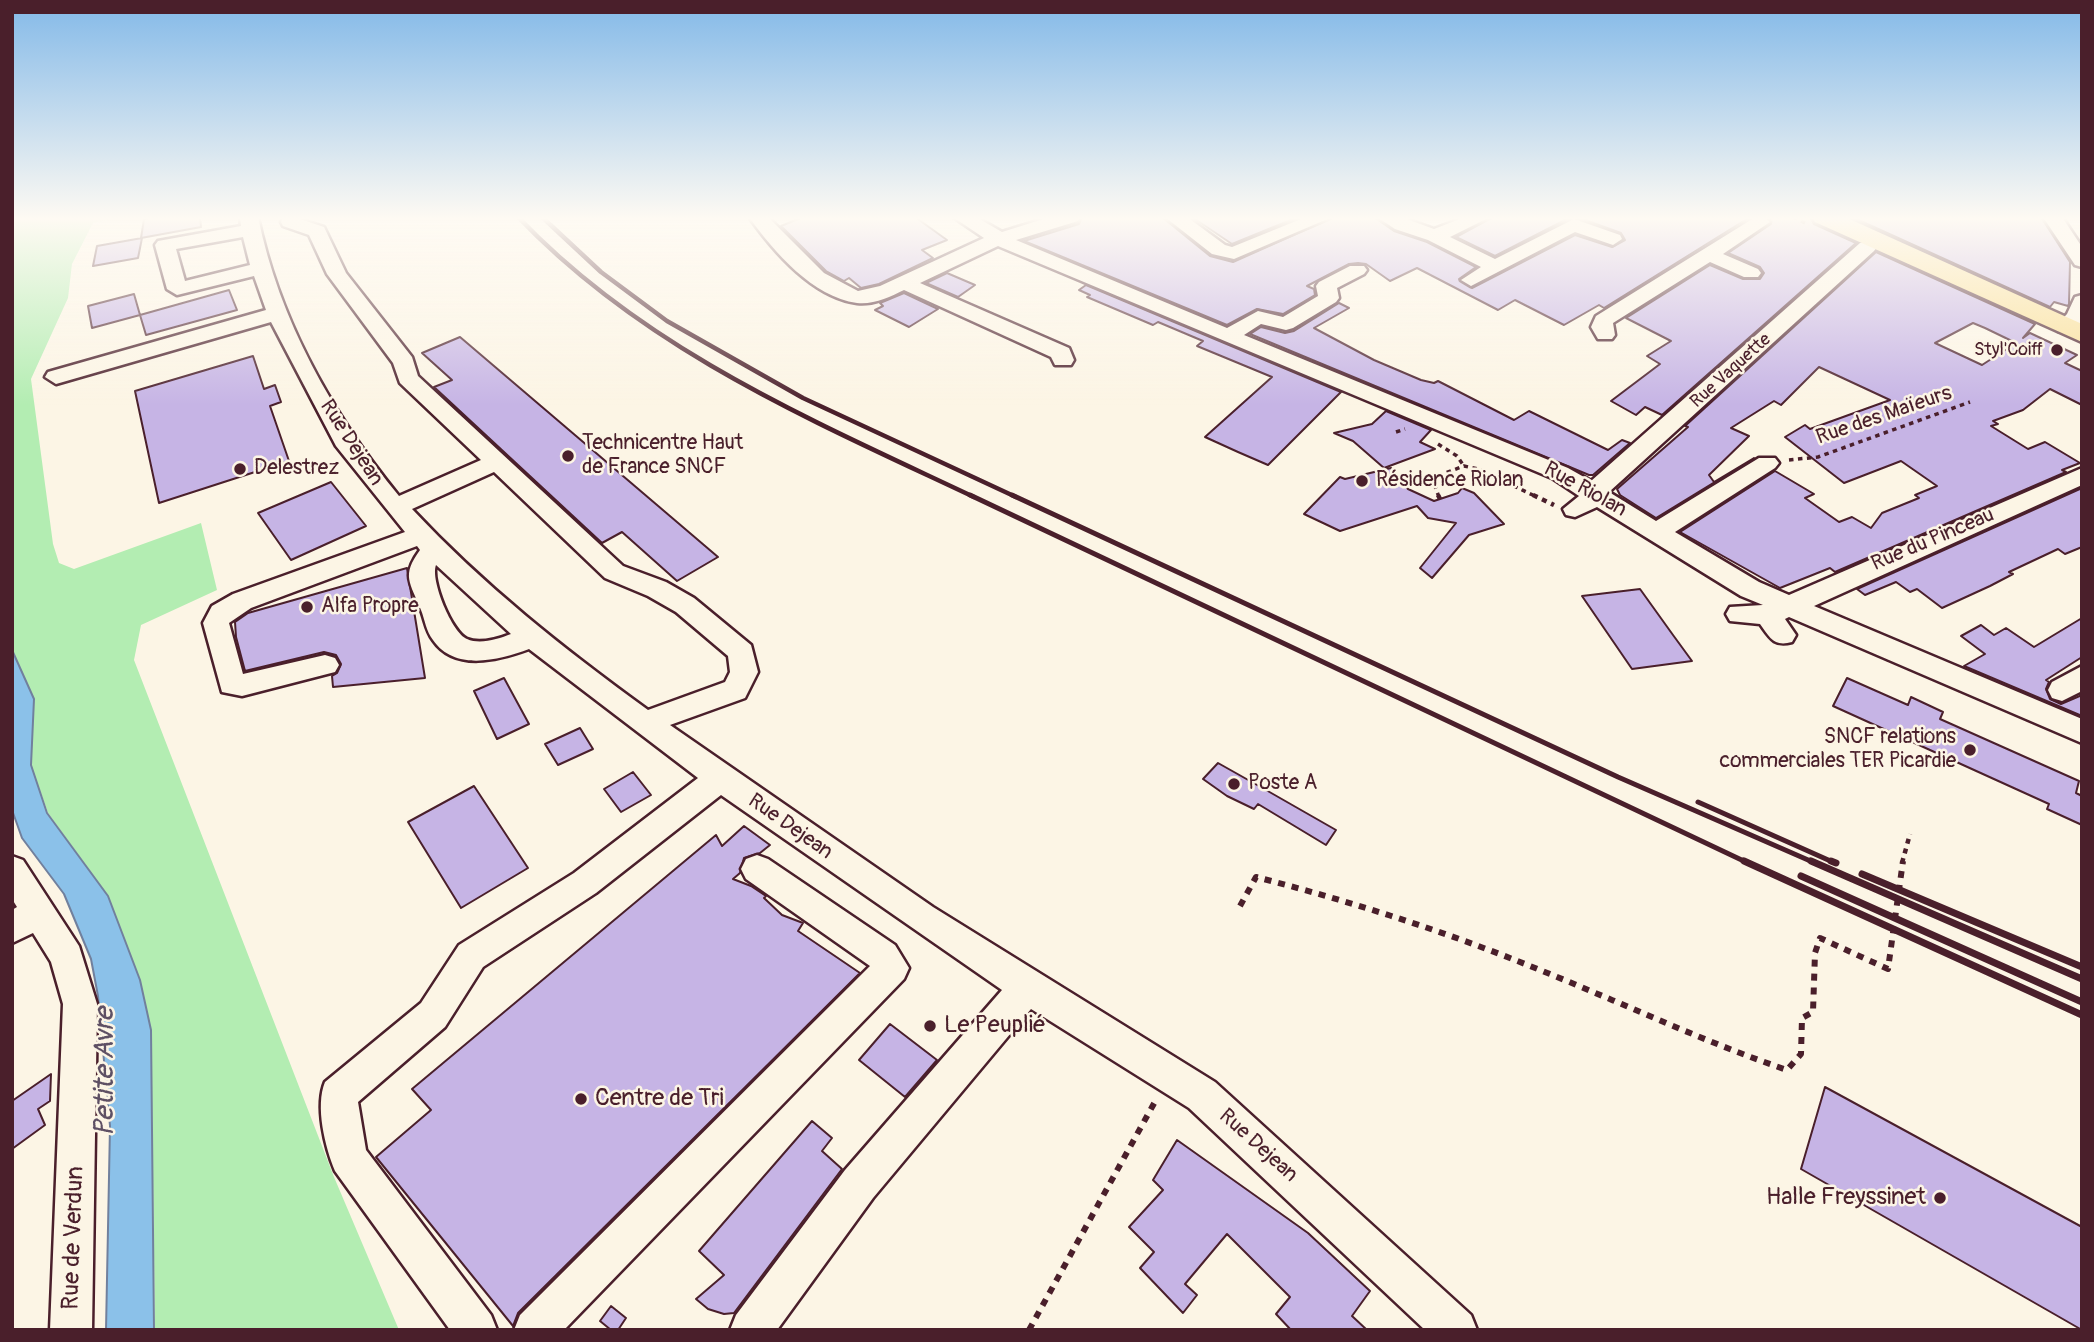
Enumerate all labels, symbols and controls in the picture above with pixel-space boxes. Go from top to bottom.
street label: Rue Vaquette [1686,329,1776,413]
place label: Styl'Coiff [1974,339,2043,361]
marker: Styl'Coiff [2049,342,2065,358]
street label: Rue des Maïeurs [1813,381,1955,451]
street label: Rue Dejean [314,395,388,491]
place label: Technicentre Haut de France SNCF [582,431,743,481]
marker: Technicentre Haut de France SNCF [560,448,576,464]
place label: Delestrez [254,456,339,482]
street label: Rue Riolan [1539,457,1631,523]
marker: Delestrez [232,461,248,477]
place label: Résidence Riolan [1376,468,1524,494]
marker: Résidence Riolan [1354,473,1370,489]
street label: Rue du Pinceau [1868,503,1998,577]
place label: Alfa Propre [321,594,419,620]
marker: Alfa Propre [299,599,315,615]
place label: SNCF relations commerciales TER Picardie [1720,725,1956,775]
marker: SNCF relations commerciales TER Picardie [1962,742,1978,758]
place label: Poste A [1248,771,1317,797]
marker: Poste A [1226,776,1242,792]
street label: Rue Dejean [743,789,837,865]
water label: Petite Avre [89,1007,123,1137]
place label: Le Peuplié [944,1012,1046,1040]
marker: Le Peuplié [922,1018,938,1034]
place label: Centre de Tri [595,1085,724,1113]
marker: Centre de Tri [573,1091,589,1107]
street label: Rue Dejean [1213,1104,1303,1188]
street label: Rue de Verdun [57,1166,91,1310]
place label: Halle Freyssinet [1766,1184,1926,1212]
marker: Halle Freyssinet [1932,1190,1948,1206]

